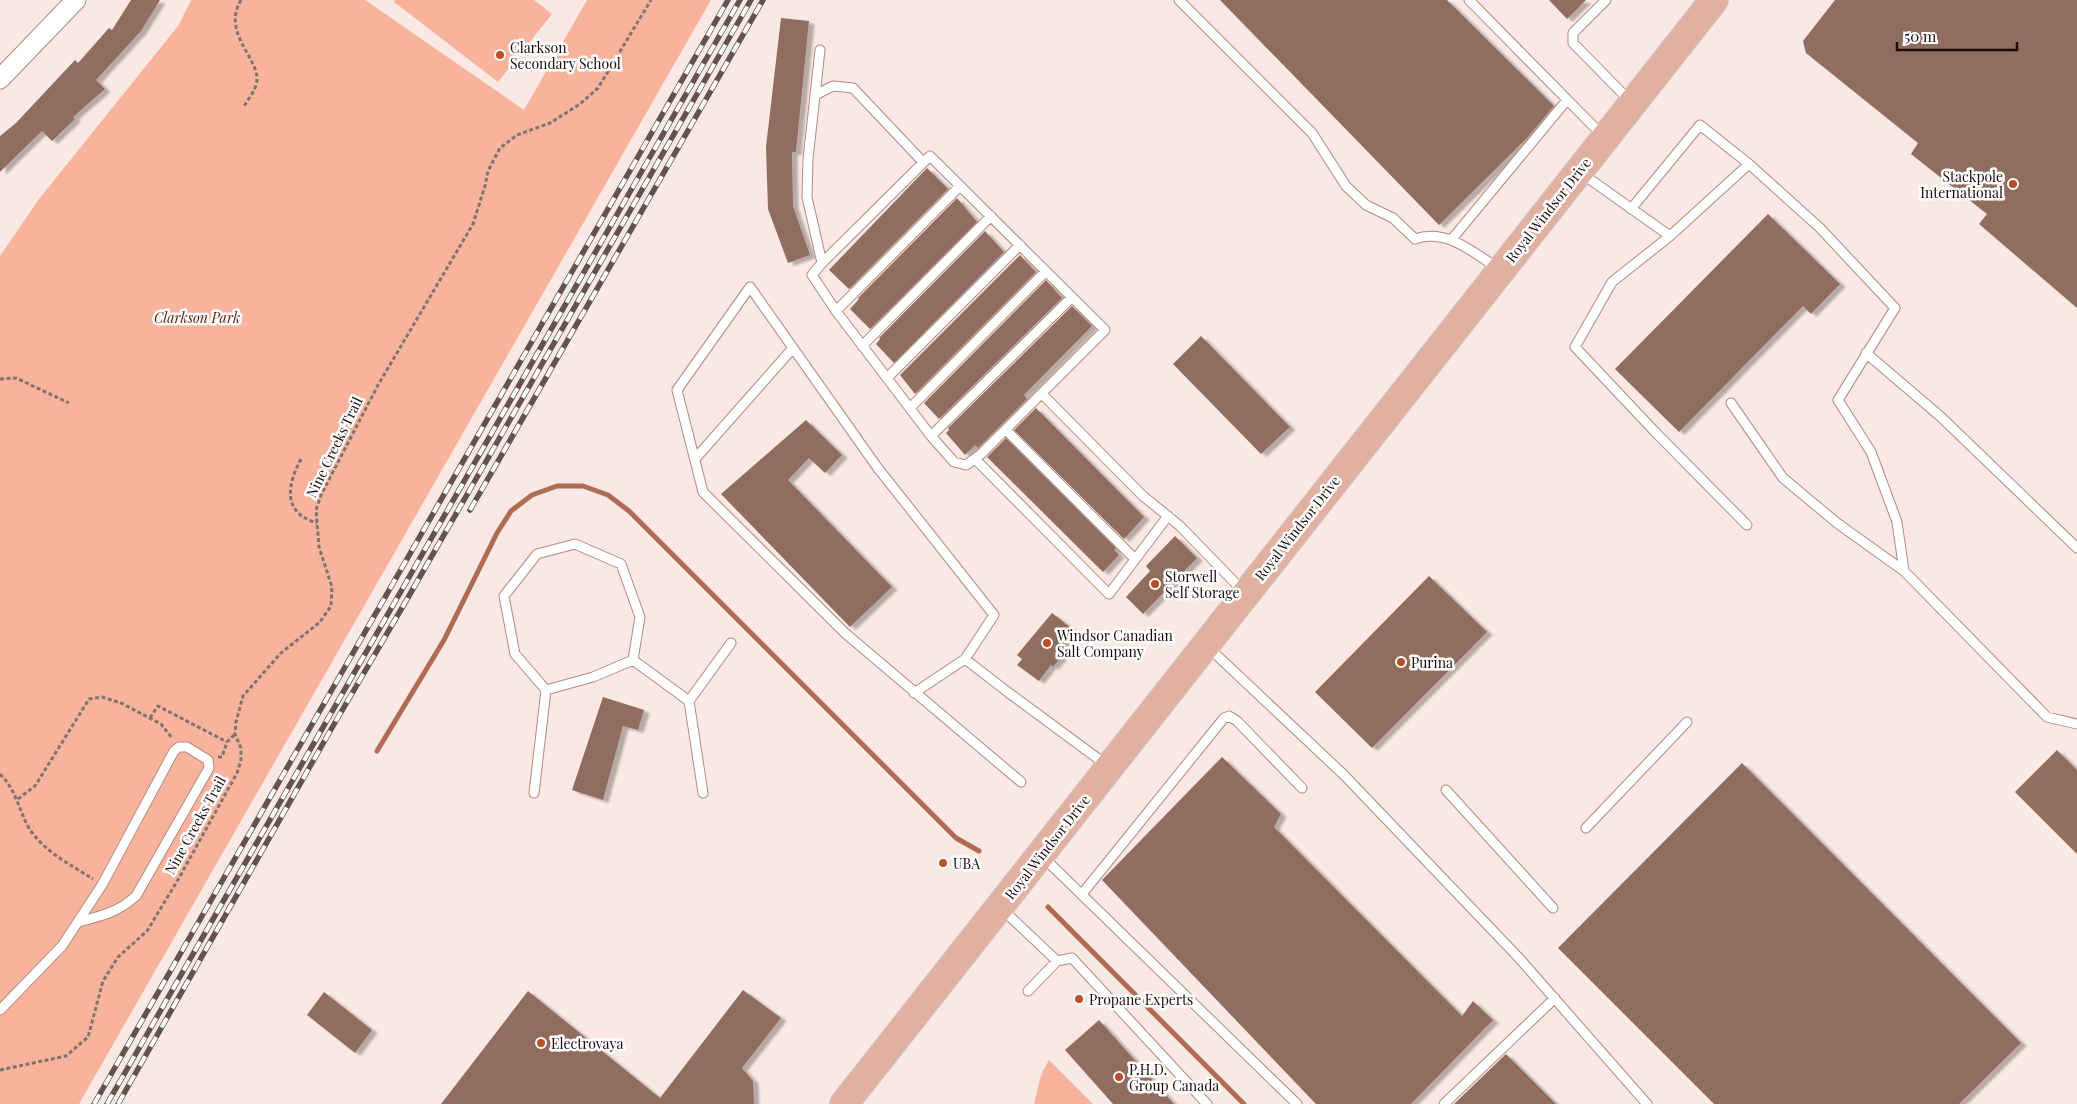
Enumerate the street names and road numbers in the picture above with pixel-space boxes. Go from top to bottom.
street label: Royal Windsor Drive [1501,154,1595,266]
street label: Nine Creeks Trail [301,394,367,500]
street label: Royal Windsor Drive [1250,472,1344,584]
street label: Nine Creeks Trail [160,772,230,878]
street label: Royal Windsor Drive [1000,791,1094,903]

